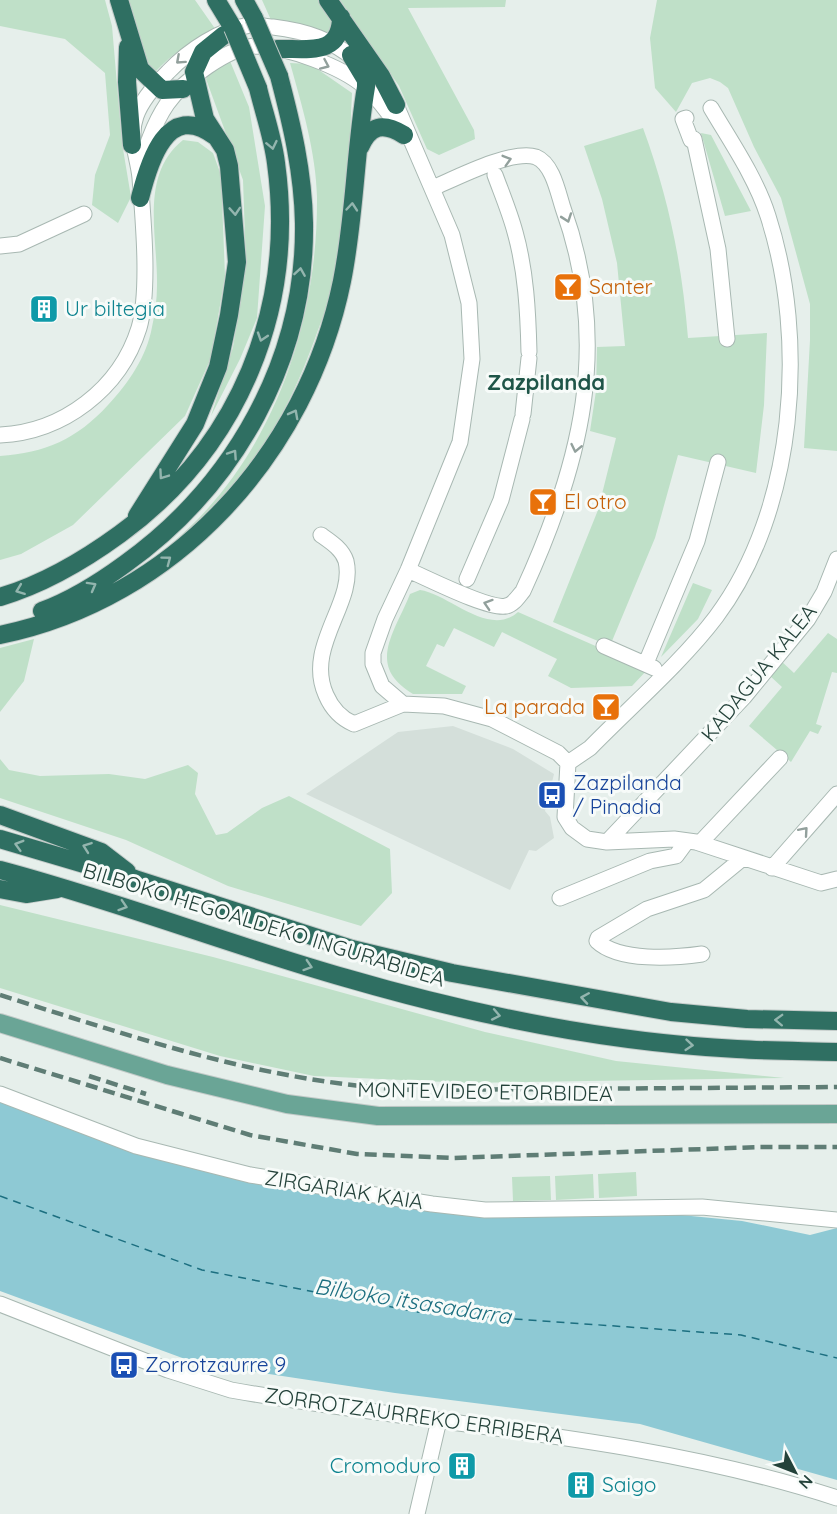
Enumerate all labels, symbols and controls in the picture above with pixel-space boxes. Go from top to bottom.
one-way arrow [176,53,187,64]
one-way arrow [318,58,329,70]
one-way arrow [265,140,278,150]
one-way arrow [501,155,512,167]
one-way arrow [345,203,358,212]
one-way arrow [228,207,241,216]
one-way arrow [560,212,573,223]
one-way arrow [294,268,306,277]
bar icon: Santer [552,271,584,303]
place label: Santer [589,273,653,299]
building icon: Ur biltegia [28,293,60,325]
place label: Ur biltegia [65,295,165,321]
one-way arrow [257,331,270,342]
district label: Zazpilanda [487,368,605,396]
one-way arrow [287,410,298,420]
one-way arrow [570,443,583,453]
one-way arrow [226,449,237,460]
one-way arrow [160,468,171,479]
bar icon: El otro [527,486,559,518]
place label: El otro [564,488,627,514]
one-way arrow [161,556,172,567]
one-way arrow [86,582,97,593]
one-way arrow [15,583,25,596]
street label: KADAGUA KALEA [695,598,822,746]
one-way arrow [483,599,494,611]
bar icon: La parada [590,691,622,723]
place label: La parada [484,693,585,719]
place label: Zazpilanda / Pinadia [573,769,682,819]
bus stop icon: Zazpilanda / Pinadia [536,779,568,811]
one-way arrow [797,827,808,838]
one-way arrow [14,840,25,852]
one-way arrow [82,842,93,855]
street label: BILBOKO HEGOALDEKO INGURABIDEA [80,856,448,992]
one-way arrow [117,898,128,911]
one-way arrow [302,959,313,971]
one-way arrow [580,993,590,1005]
one-way arrow [491,1008,501,1021]
one-way arrow [774,1014,783,1027]
one-way arrow [685,1038,694,1051]
street label: MONTEVIDEO ETORBIDEA [357,1076,613,1106]
street label: ZIRGARIAK KAIA [263,1164,425,1214]
water label: Bilboko itsasadarra [313,1272,515,1331]
bus stop icon: Zorrotzaurre 9 [108,1349,140,1381]
place label: Zorrotzaurre 9 [145,1351,286,1377]
street label: ZORROTZAURREKO ERRIBERA [263,1381,565,1449]
north arrow [765,1442,825,1502]
building icon: Cromoduro [446,1450,478,1482]
place label: Cromoduro [330,1452,441,1478]
building icon: Saigo [565,1469,597,1501]
place label: Saigo [602,1471,656,1497]
text: N [795,1471,818,1493]

